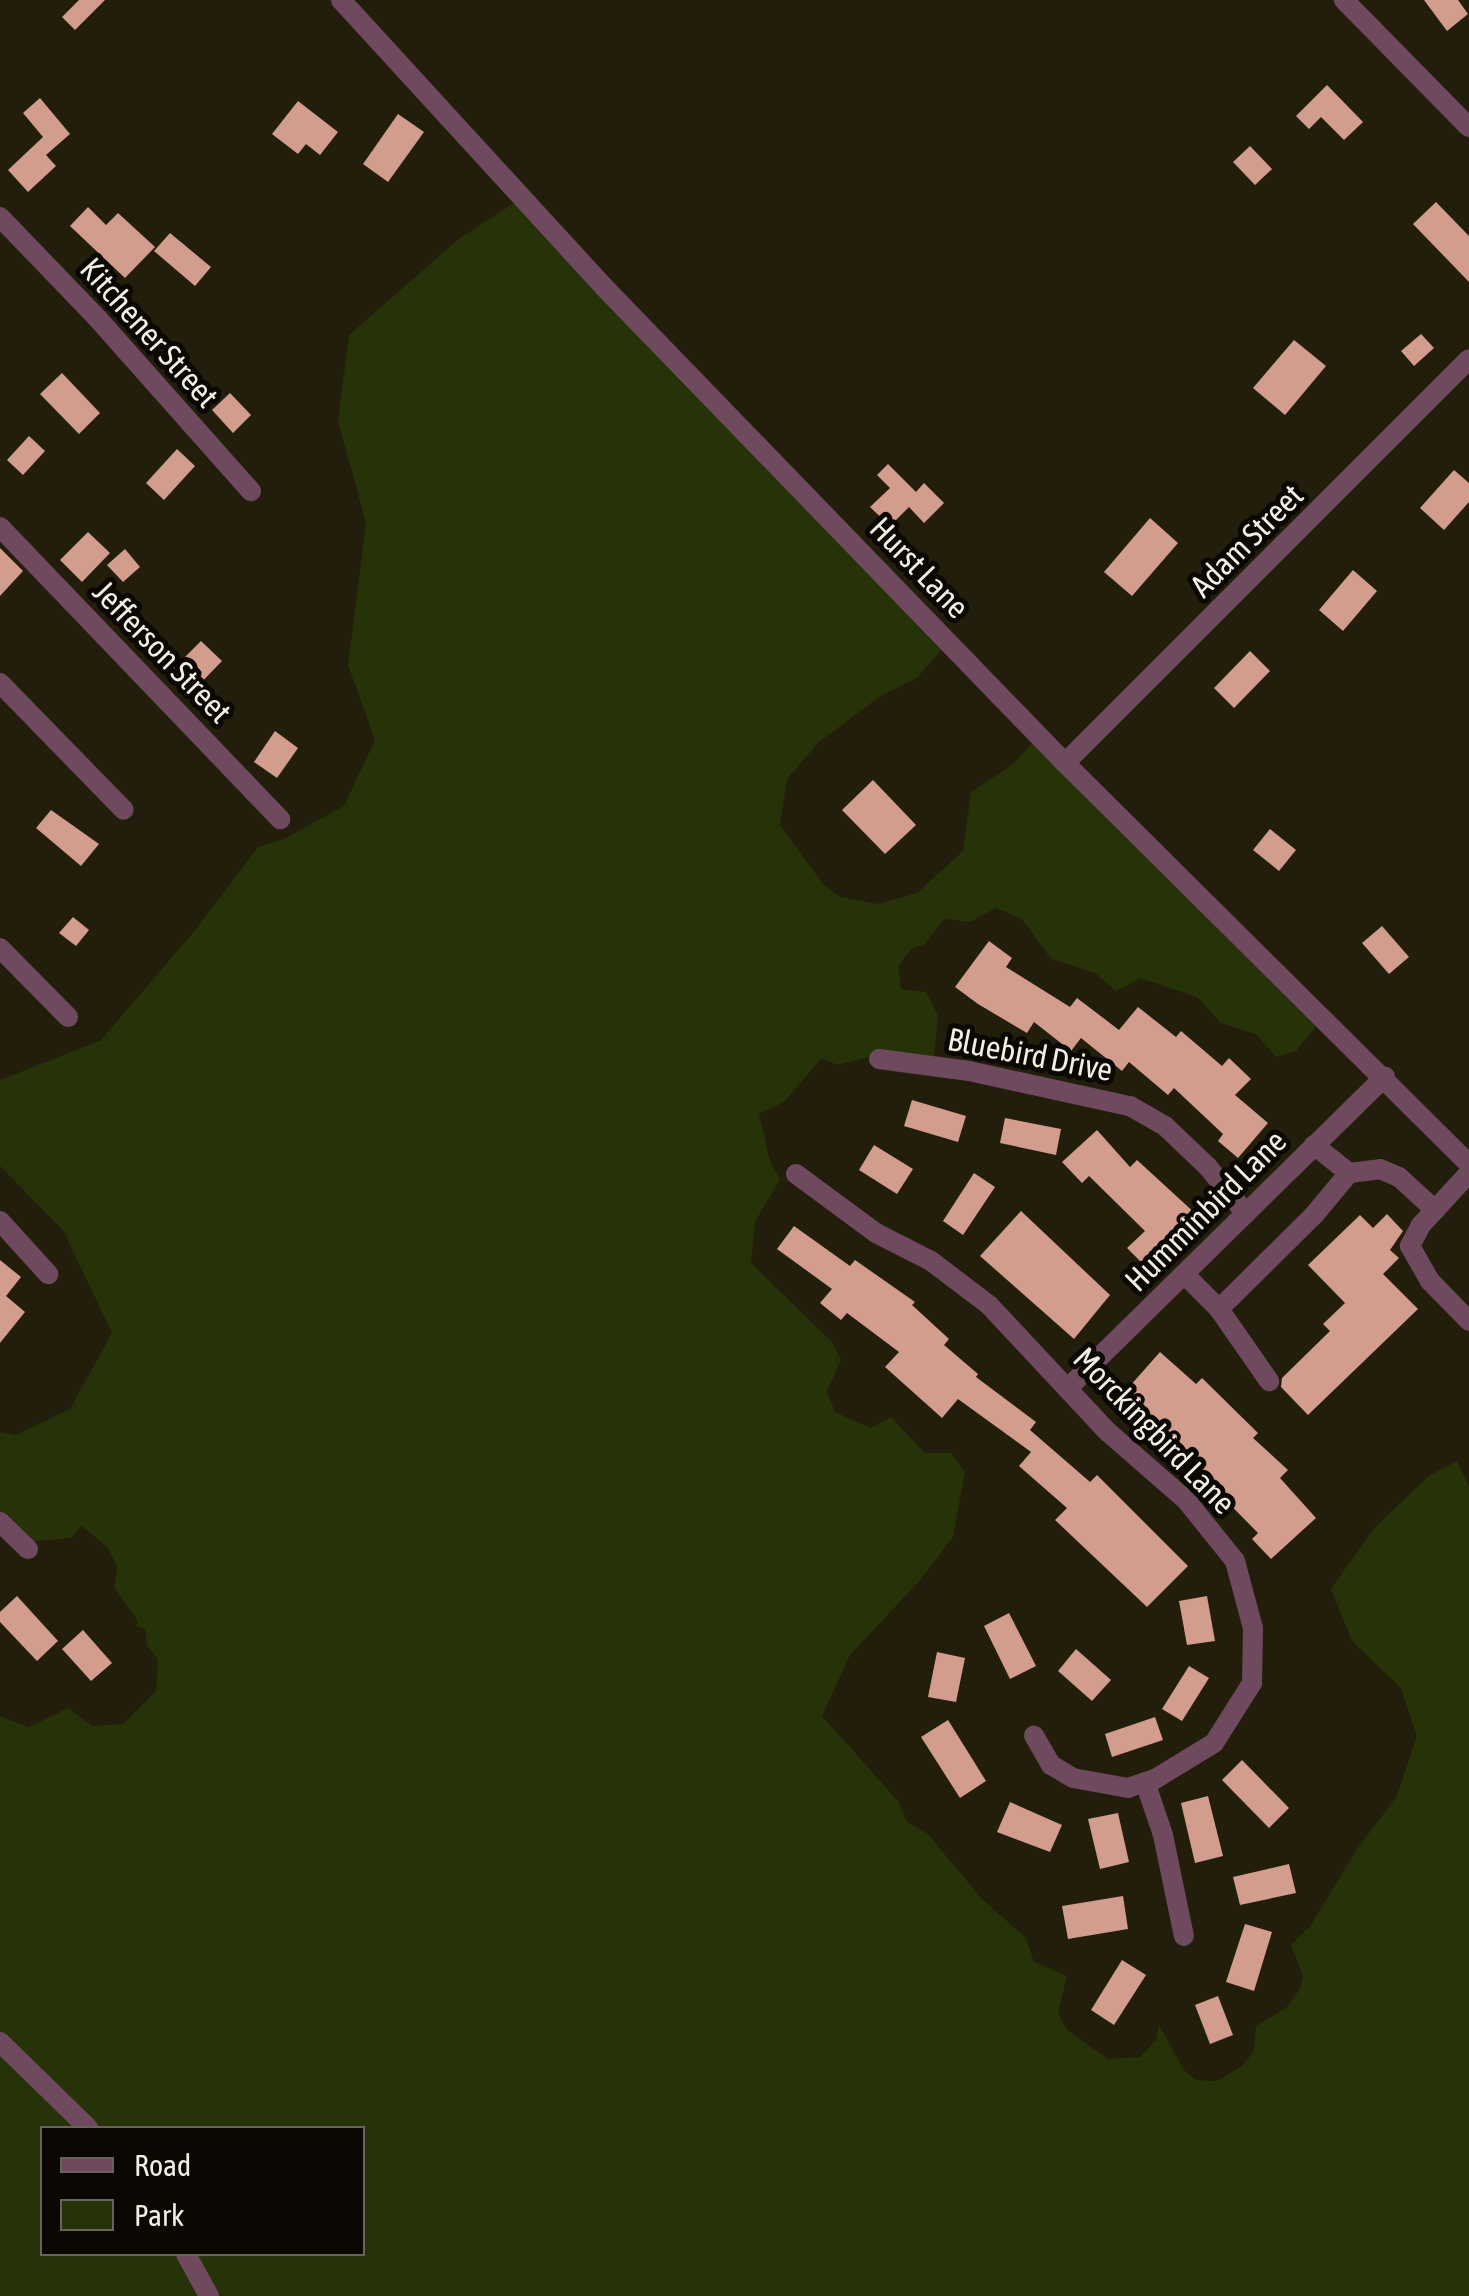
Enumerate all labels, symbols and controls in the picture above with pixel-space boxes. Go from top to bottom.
street label: Kitchener Street [72,250,226,416]
street label: Adam Street [1183,477,1311,605]
street label: Hurst Lane [862,509,976,627]
street label: Jefferson Street [85,573,239,731]
street label: Bluebird Drive [944,1020,1116,1090]
street label: Humminbird Lane [1118,1123,1294,1299]
street label: Morckingbird Lane [1065,1340,1243,1522]
legend [40,2126,365,2256]
text: Road [134,2148,191,2182]
text: Park [134,2198,184,2232]

